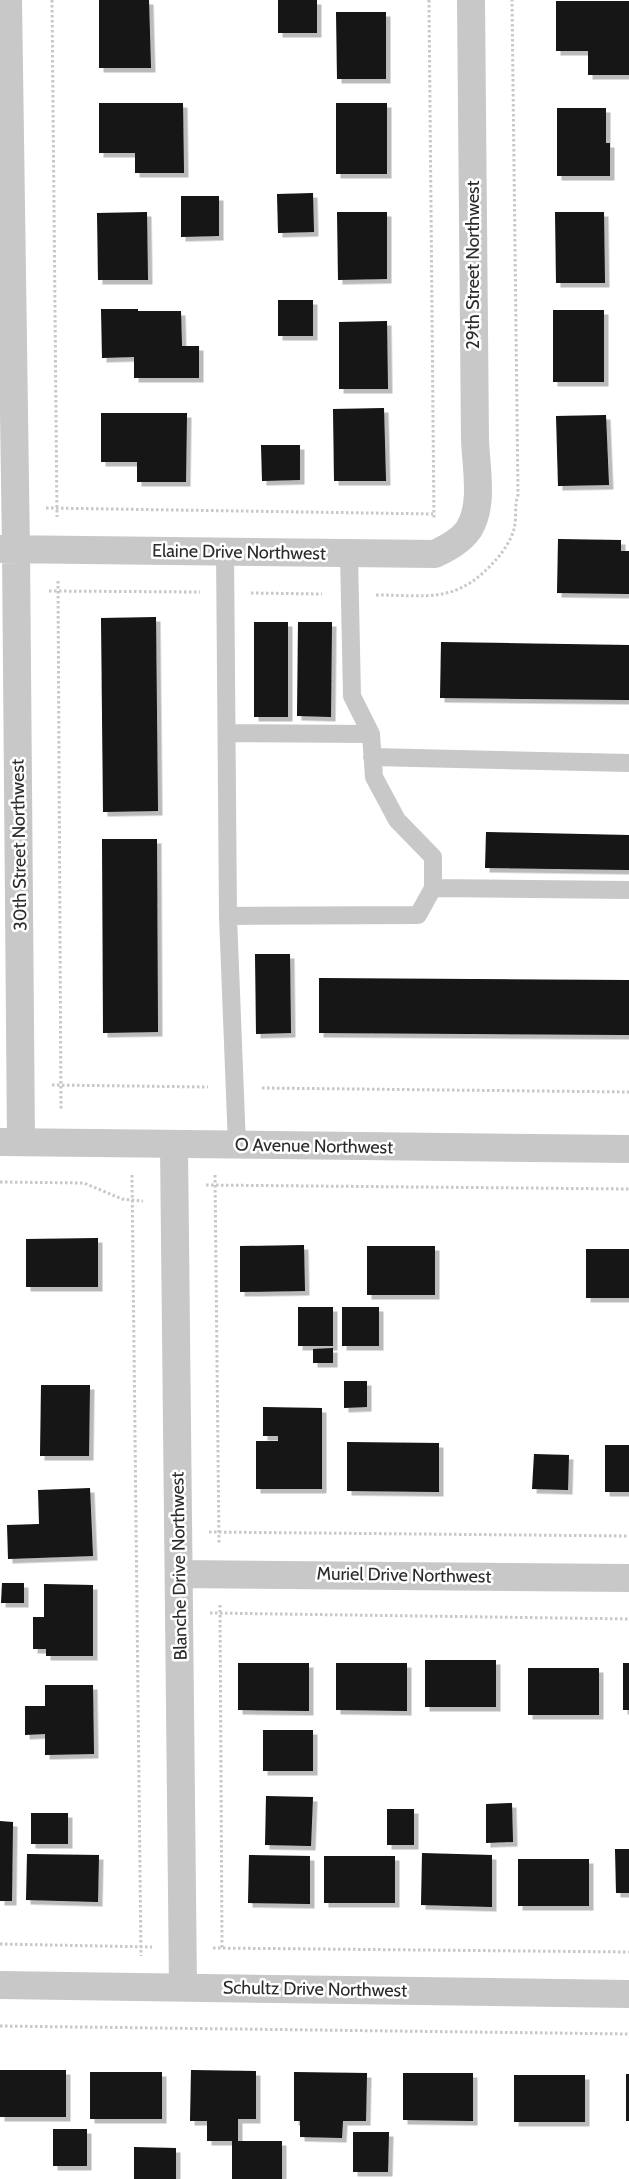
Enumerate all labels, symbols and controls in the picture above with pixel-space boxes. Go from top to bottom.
street label: 29th Street Northwest [462,180,484,350]
street label: Elaine Drive Northwest [152,539,326,565]
street label: 30th Street Northwest [7,759,31,931]
street label: O Avenue Northwest [235,1134,393,1158]
street label: Blanche Drive Northwest [166,1472,192,1660]
street label: Muriel Drive Northwest [316,1562,492,1588]
street label: Schultz Drive Northwest [223,1976,407,2002]

